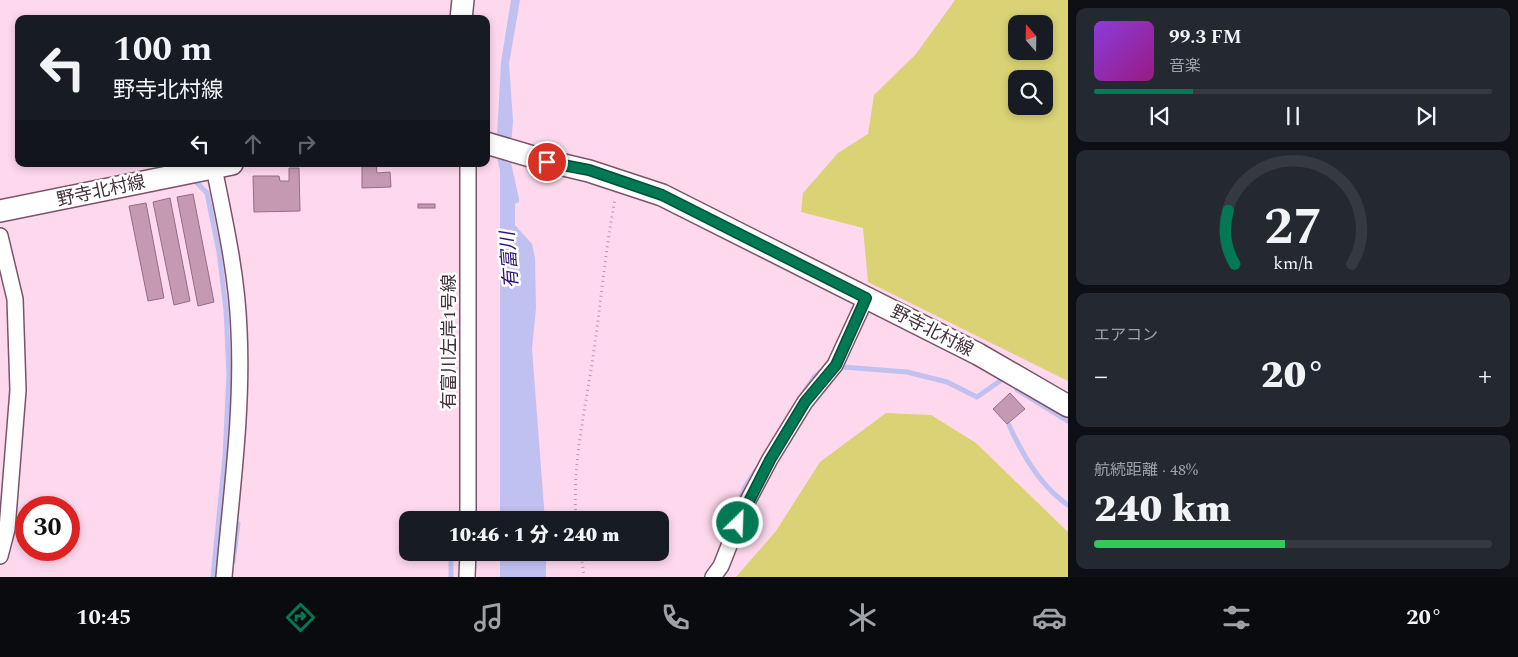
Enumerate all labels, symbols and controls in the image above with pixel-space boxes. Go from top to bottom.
north arrow [1008,15,1052,60]
map controls [1008,15,1053,115]
text: 100 m [113,23,212,76]
text: 99.3 FM [1169,23,1242,52]
icon: left [30,35,95,100]
text: 音楽 [1169,54,1201,78]
button: search [1008,70,1053,115]
text: 野寺北村線 [113,74,223,107]
icon: previous [1146,102,1174,130]
icon: pause [1279,102,1307,130]
icon: next [1412,102,1440,130]
icon: left [186,130,214,158]
icon: ahead [239,130,267,158]
icon: right [292,130,320,158]
pin [526,141,568,183]
icon: arrive [533,148,561,176]
street label: 野寺北村線 [54,168,148,214]
text: 27 [1264,188,1322,267]
water label: 有富川 [493,229,526,289]
text: km/h [1273,250,1313,277]
street label: 有富川左岸1号線 [436,275,463,410]
street label: 野寺北村線 [886,299,978,363]
text: エアコン [1094,323,1158,347]
text: 20° [1261,347,1325,405]
text: − [1094,355,1108,398]
text: + [1478,355,1492,398]
text: 航続距離 · 48% [1094,458,1198,482]
text: 240 km [1094,481,1231,539]
speed limit sign: 30 [15,496,80,561]
position arrow [711,496,763,548]
text: 10:46 · 1 分 · 240 m [448,521,620,550]
icon: directions [283,600,318,635]
icon: music [471,600,506,635]
icon: phone [658,600,693,635]
icon: climate [845,600,880,635]
icon: car [1032,600,1067,635]
icon: filters [1219,600,1254,635]
text: 10:45 [76,601,131,634]
text: 20° [1406,601,1442,634]

